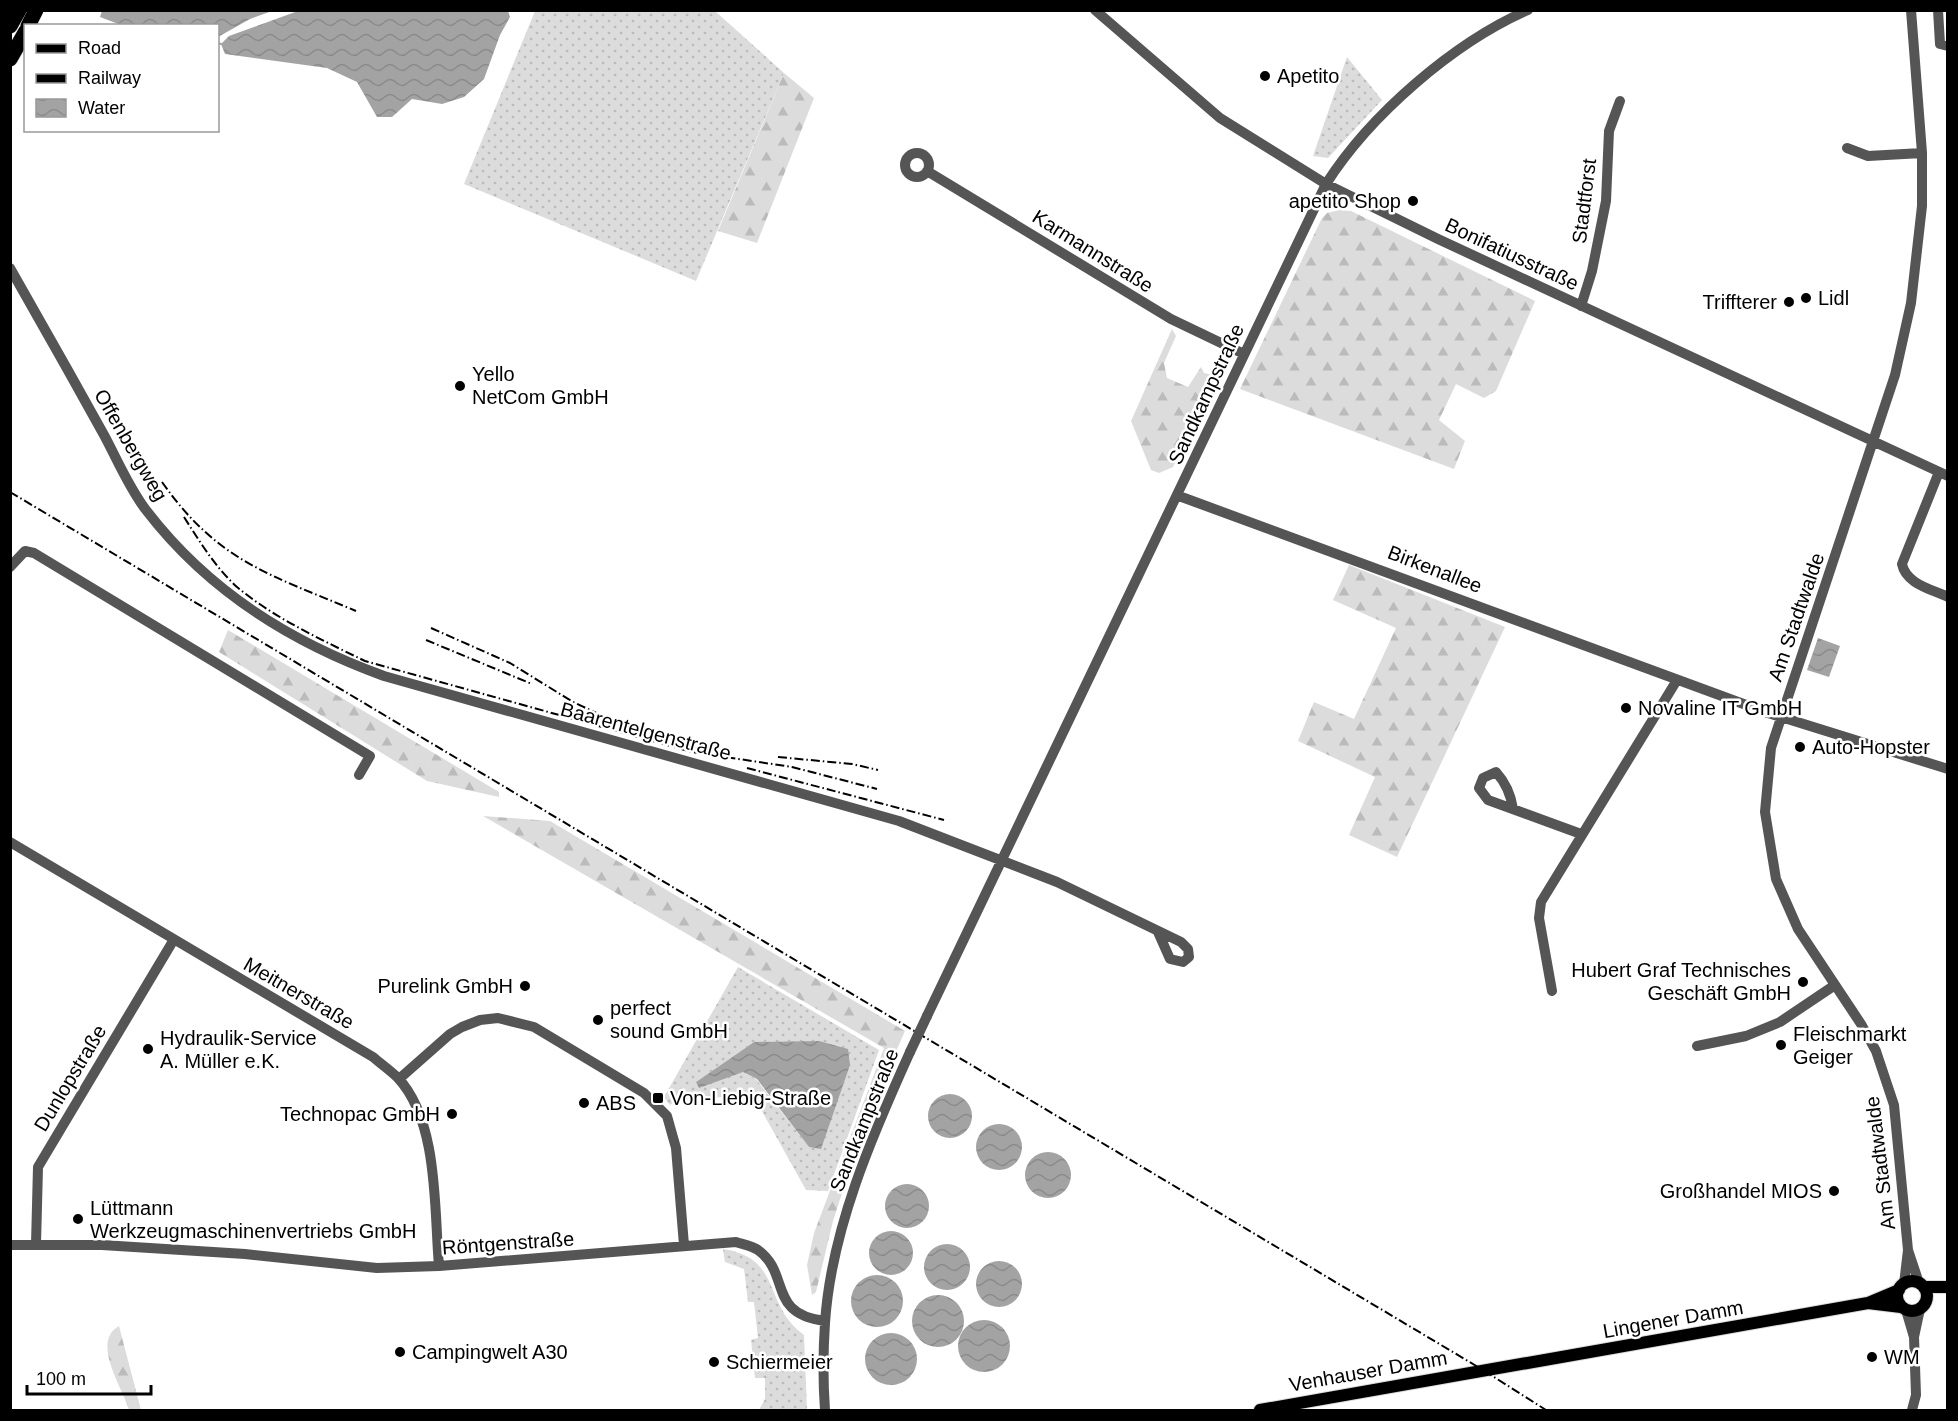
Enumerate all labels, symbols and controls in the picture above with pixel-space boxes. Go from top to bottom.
legend [24,24,219,132]
text: Road [78,38,121,58]
place label: Apetito [1277,65,1339,87]
text: Railway [78,68,141,88]
marker: Apetito [1258,69,1272,83]
text: Water [78,98,125,118]
street label: Stadtforst [1568,157,1600,245]
place label: apetito Shop [1289,190,1401,212]
marker: apetito Shop [1406,194,1420,208]
street label: Karmannstraße [1029,205,1157,297]
street label: Bonifatiusstraße [1442,213,1582,295]
place label: Lidl [1818,287,1849,309]
place label: Triffterer [1703,291,1777,313]
marker: Lidl [1799,291,1813,305]
marker: Triffterer [1782,295,1796,309]
street label: Sandkampstraße [1164,320,1248,468]
place label: Yello NetCom GmbH [472,363,609,408]
marker: Yello NetCom GmbH [453,379,467,393]
street label: Offenbergweg [90,385,172,505]
street label: Birkenallee [1385,541,1485,597]
street label: Am Stadtwalde [1764,550,1828,684]
place label: Novaline IT GmbH [1638,697,1802,719]
street label: Baarentelgenstraße [558,698,734,764]
marker: Novaline IT GmbH [1619,701,1633,715]
place label: Auto-Hopster [1812,736,1930,758]
marker: Auto-Hopster [1793,740,1807,754]
street label: Meitnerstraße [240,953,358,1033]
place label: Hubert Graf Technisches Geschäft GmbH [1571,959,1791,1004]
place label: Purelink GmbH [377,975,513,997]
marker: Hubert Graf Technisches Geschäft GmbH [1796,975,1810,989]
marker: Purelink GmbH [518,979,532,993]
place label: perfect sound GmbH [610,997,728,1042]
marker: perfect sound GmbH [591,1013,605,1027]
street label: Dunlopstraße [30,1021,110,1135]
place label: Fleischmarkt Geiger [1793,1023,1907,1068]
place label: Hydraulik-Service A. Müller e.K. [160,1027,317,1072]
marker: Fleischmarkt Geiger [1774,1038,1788,1052]
marker: Hydraulik-Service A. Müller e.K. [141,1042,155,1056]
street label: Sandkampstraße [825,1045,903,1195]
place label: Von-Liebig-Straße [670,1087,831,1109]
marker: Von-Liebig-Straße [651,1091,665,1105]
place label: ABS [596,1092,636,1114]
street label: Am Stadtwalde [1861,1095,1899,1231]
marker: ABS [577,1096,591,1110]
place label: Technopac GmbH [280,1103,440,1125]
marker: Technopac GmbH [445,1107,459,1121]
place label: Großhandel MIOS [1660,1180,1822,1202]
marker: Großhandel MIOS [1827,1184,1841,1198]
place label: Lüttmann Werkzeugmaschinenvertriebs GmbH [90,1197,416,1242]
marker: Lüttmann Werkzeugmaschinenvertriebs GmbH [71,1212,85,1226]
street label: Röntgenstraße [441,1227,575,1259]
street label: Lingener Damm [1601,1296,1745,1342]
place label: Campingwelt A30 [412,1341,568,1363]
marker: Campingwelt A30 [393,1345,407,1359]
street label: Venhauser Damm [1287,1346,1449,1396]
place label: WM [1884,1346,1920,1368]
marker: WM [1865,1350,1879,1364]
place label: Schiermeier [726,1351,833,1373]
marker: Schiermeier [707,1355,721,1369]
scale bar [27,1358,152,1396]
text: 100 m [36,1369,86,1389]

